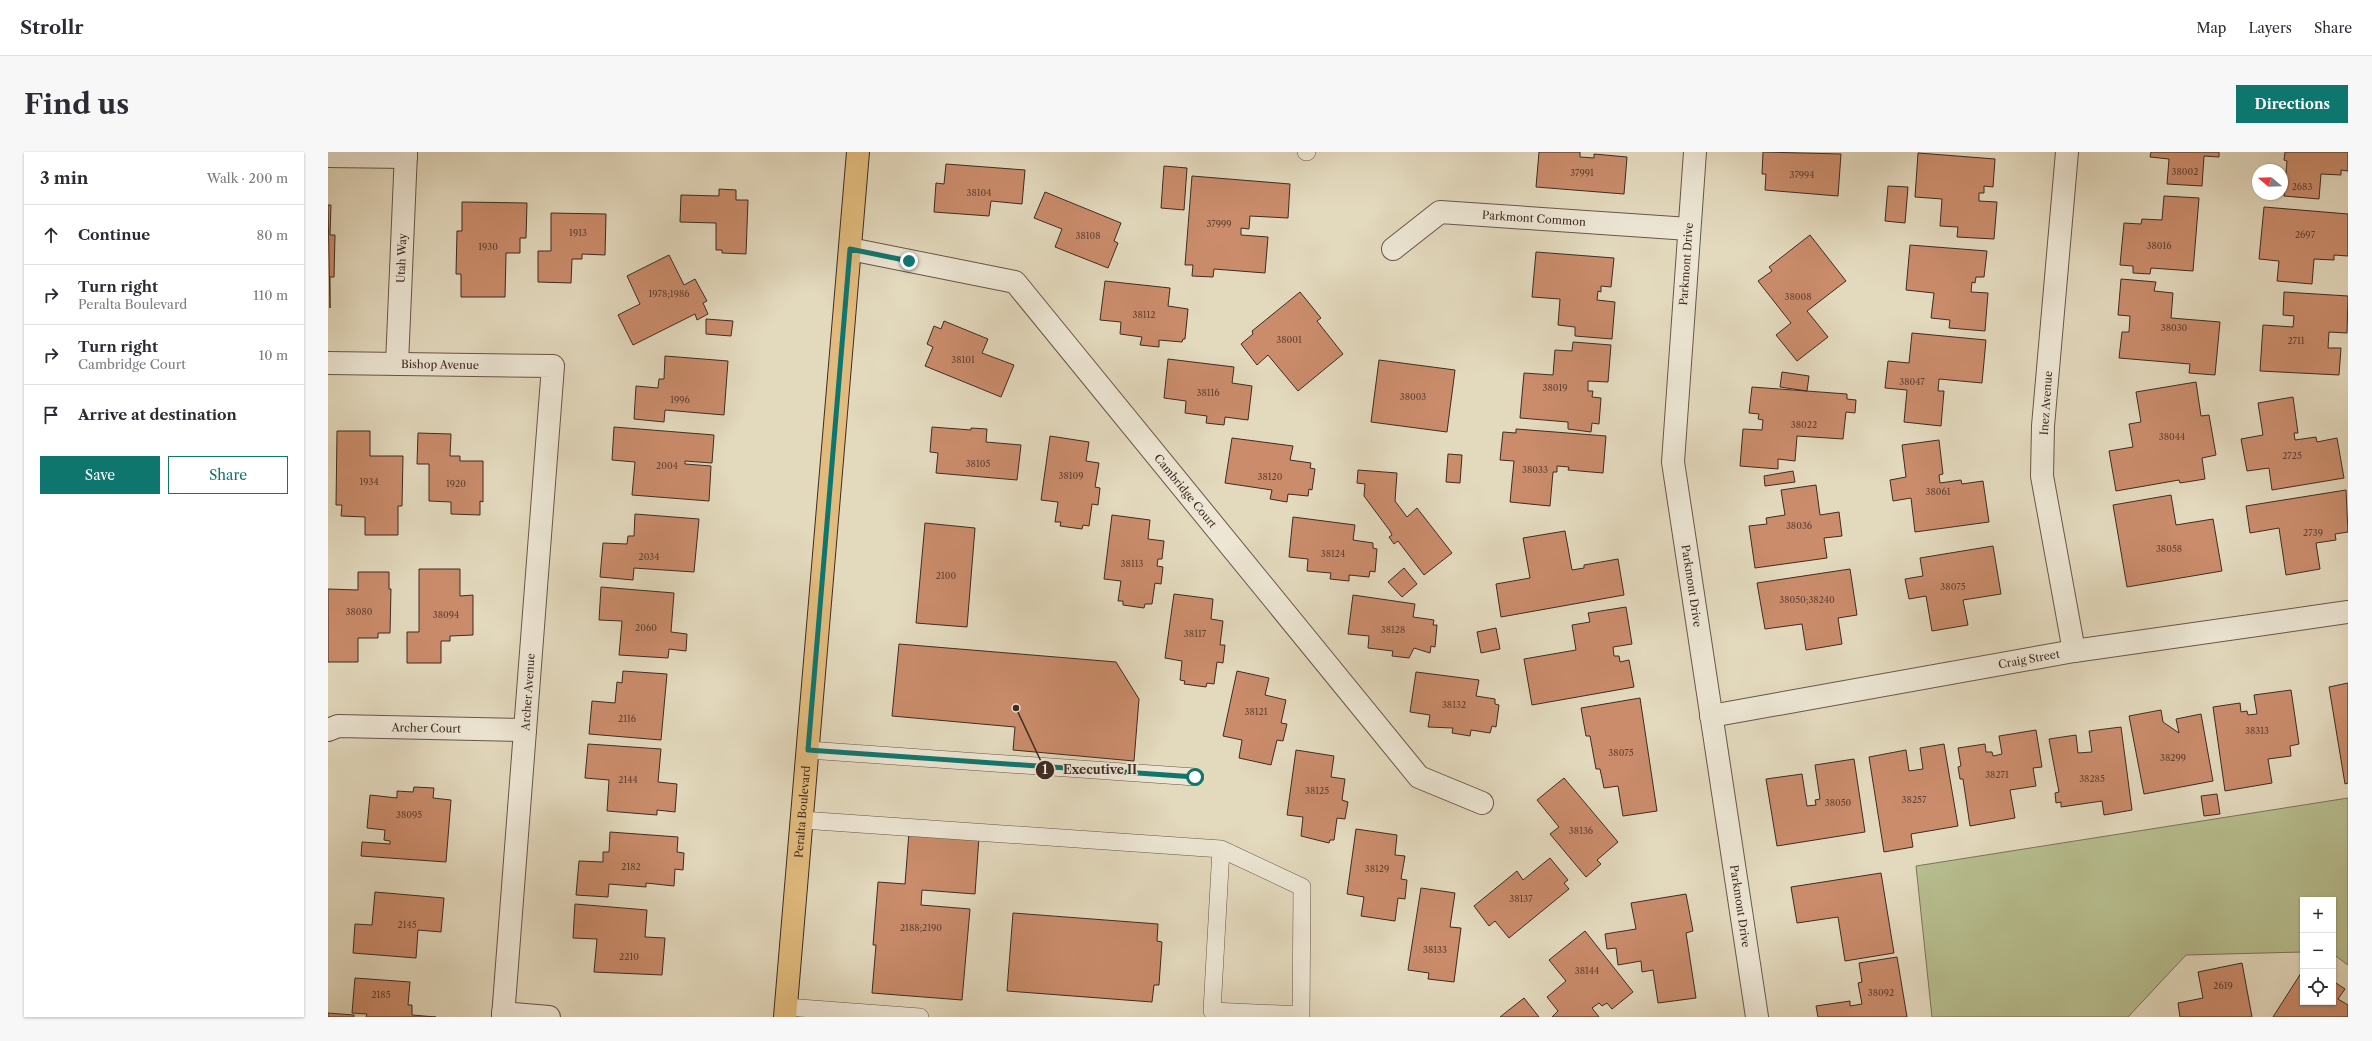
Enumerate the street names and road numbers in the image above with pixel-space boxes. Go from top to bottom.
street label: Parkmont Common [1482,208,1586,229]
street label: Parkmont Drive [1676,222,1696,306]
street label: Utah Way [393,232,410,283]
street label: Bishop Avenue [401,357,479,372]
street label: Inez Avenue [2037,370,2055,436]
street label: Cambridge Court [1151,451,1220,531]
street label: Parkmont Drive [1679,544,1705,628]
street label: Craig Street [1997,647,2061,671]
street label: Archer Avenue [518,653,538,732]
street label: Archer Court [390,720,461,736]
street label: Peralta Boulevard [791,765,813,858]
street label: Parkmont Drive [1727,864,1753,948]

